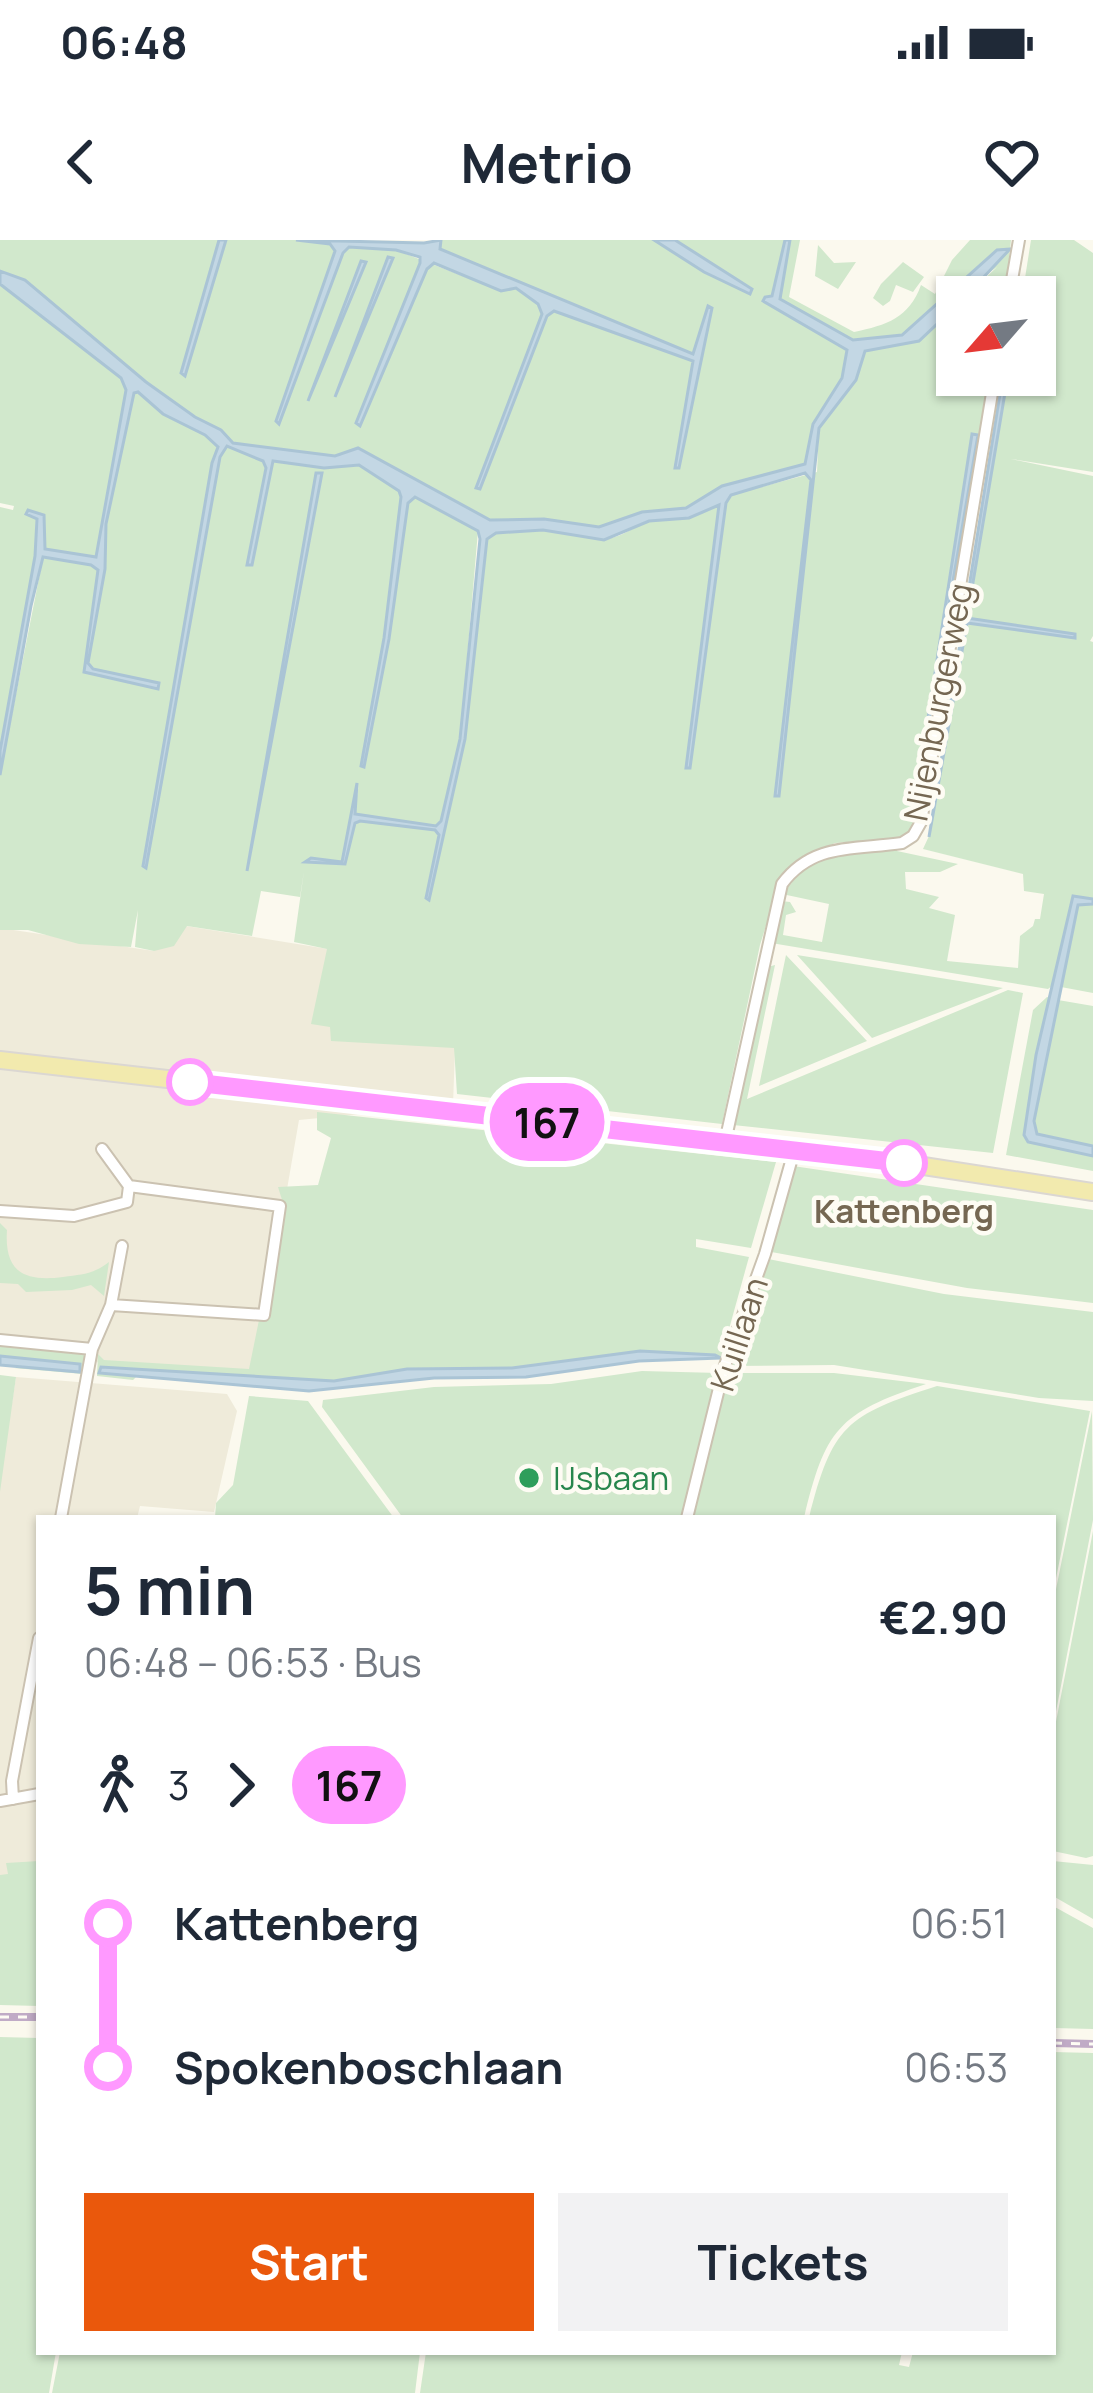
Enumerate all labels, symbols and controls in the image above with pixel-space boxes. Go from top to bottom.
text: 06:48 [60,11,188,73]
text: Metrio [460,125,633,199]
icon: back [48,129,114,195]
icon: heart [979,129,1045,195]
north arrow [936,276,1056,396]
map controls [936,276,1056,396]
street label: Nijenburgerweg [892,579,983,825]
unlabelled marker [168,1060,212,1104]
line badge: 167 [478,1083,616,1161]
text: 167 [514,1093,580,1151]
marker: Kattenberg [882,1141,926,1185]
place label: Kattenberg [814,1188,994,1233]
street label: Kuillaan [699,1271,778,1397]
place label: IJsbaan [553,1455,669,1500]
marker: IJsbaan [516,1465,542,1491]
text: 5 min [84,1545,255,1635]
text: €2.90 [879,1586,1008,1648]
text: 06:48 – 06:53 · Bus [84,1635,422,1689]
icon: walk [84,1752,150,1818]
icon: forward [208,1752,274,1818]
text: 167 [316,1756,382,1814]
text: 3 [168,1758,190,1812]
text: Kattenberg [174,1892,419,1954]
text: 06:51 [911,1896,1008,1950]
text: Spokenboschlaan [174,2036,563,2098]
text: 06:53 [904,2040,1008,2094]
button: Start [84,2193,534,2331]
button: Tickets [558,2193,1008,2331]

